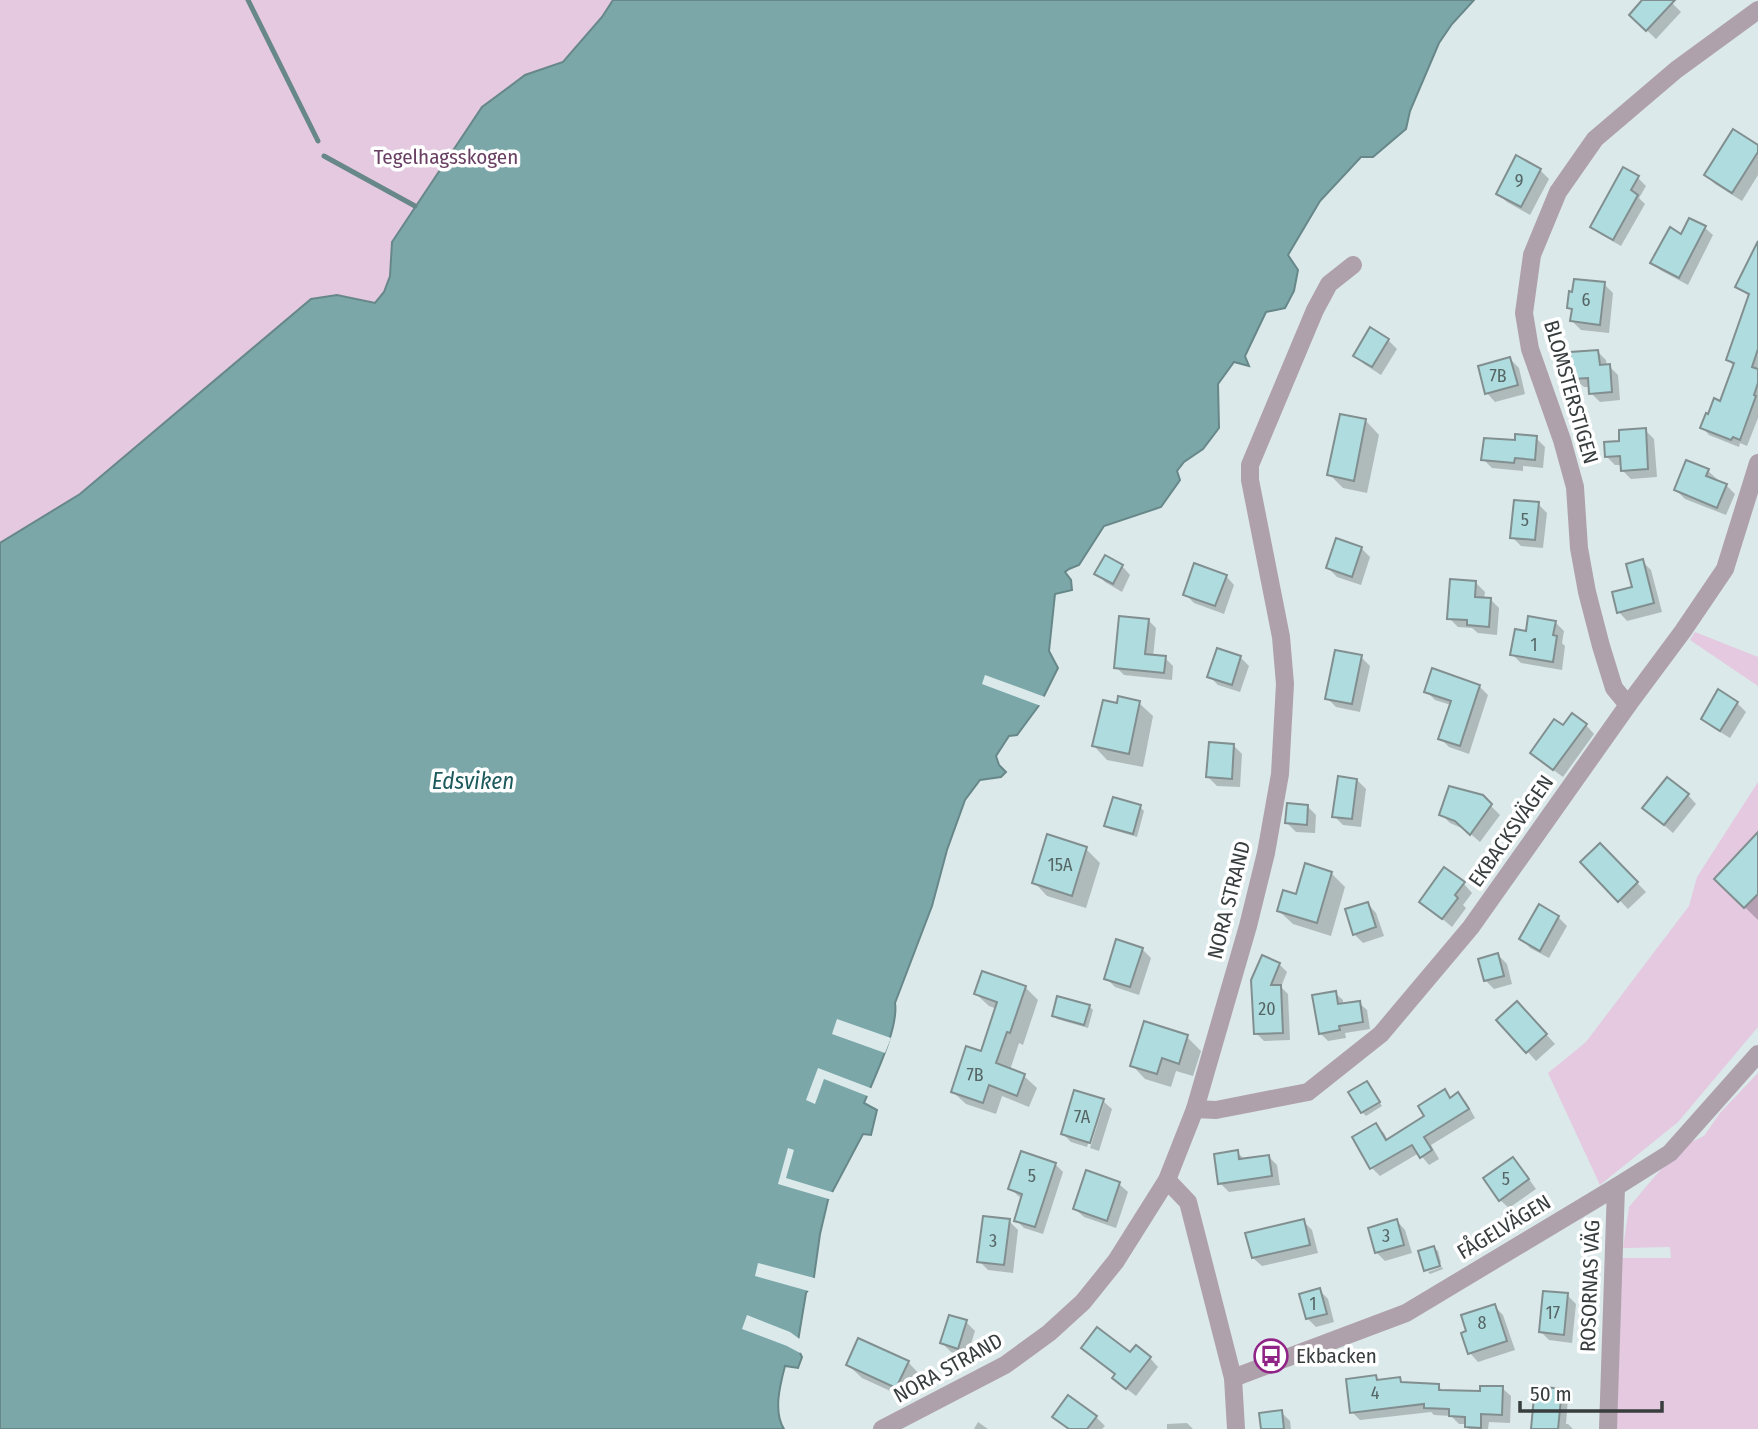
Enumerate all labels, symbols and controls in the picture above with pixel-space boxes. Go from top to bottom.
park label: Tegelhagsskogen [374,144,518,170]
house number: 9 [1515,170,1523,192]
house number: 6 [1582,289,1591,311]
street label: BLOMSTERSTIGEN [1538,317,1604,467]
house number: 7B [1489,365,1507,387]
house number: 5 [1521,509,1529,531]
house number: 1 [1530,634,1538,656]
water label: Edsviken [432,767,514,795]
street label: EKBACKSVÄGEN [1463,770,1559,892]
street label: NORA STRAND [1202,838,1256,962]
house number: 15A [1048,854,1073,876]
house number: 20 [1258,998,1276,1020]
house number: 7B [966,1064,984,1086]
house number: 7A [1074,1106,1091,1128]
house number: 5 [1028,1165,1036,1187]
house number: 5 [1502,1168,1510,1190]
street label: FÅGELVÄGEN [1452,1189,1556,1265]
street label: ROSORNAS VÄG [1575,1220,1605,1352]
house number: 3 [1382,1225,1390,1247]
house number: 3 [989,1230,997,1252]
house number: 1 [1309,1293,1317,1315]
house number: 17 [1546,1302,1560,1324]
house number: 8 [1478,1312,1487,1334]
street label: NORA STRAND [889,1327,1007,1409]
bus stop icon: Ekbacken [1252,1337,1290,1375]
place label: Ekbacken [1296,1343,1377,1369]
scale bar [1520,1370,1662,1414]
text: 50 m [1530,1381,1572,1407]
house number: 4 [1371,1382,1380,1404]

